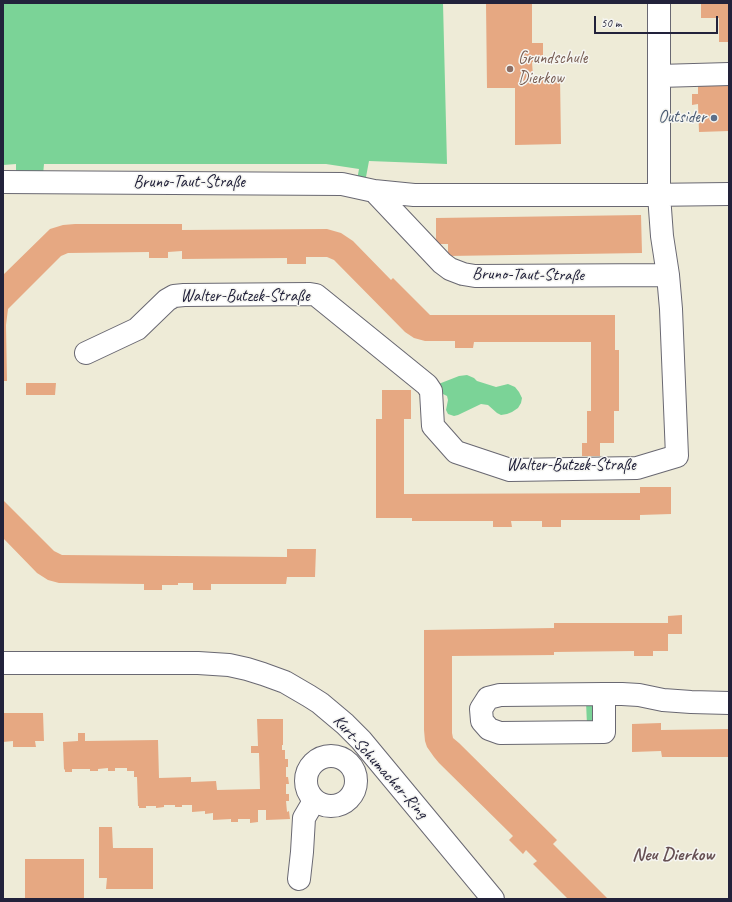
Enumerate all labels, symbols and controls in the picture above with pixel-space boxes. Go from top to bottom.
scale bar [596,8,720,34]
text: 50 m [601,15,621,31]
place label: Grundschule Dierkow [518,49,587,89]
marker: Grundschule Dierkow [505,64,515,74]
place label: Outsider [658,108,706,128]
marker: Outsider [709,113,719,123]
street label: Bruno-Taut-Straße [133,173,245,193]
street label: Bruno-Taut-Straße [472,264,584,286]
street label: Walter-Butzek-Straße [181,287,309,307]
street label: Walter-Butzek-Straße [507,456,635,476]
street label: Kurt-Schumacher-Ring [328,711,432,823]
district label: Neu Dierkow [632,844,714,866]

